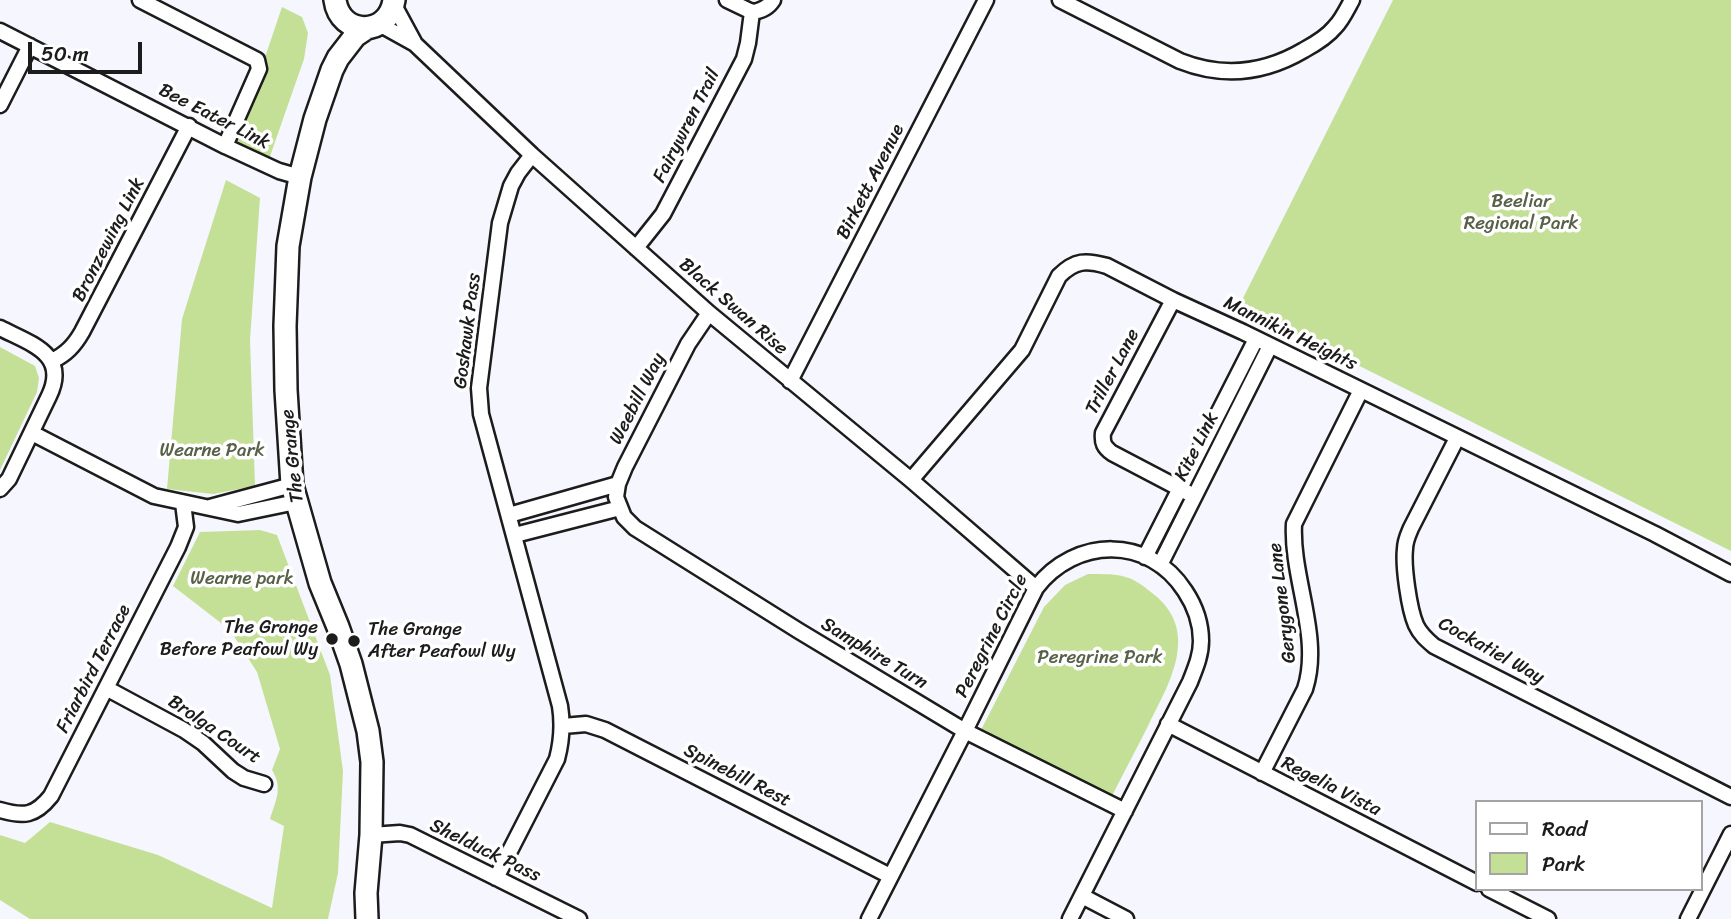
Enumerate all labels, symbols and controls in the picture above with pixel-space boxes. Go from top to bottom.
scale bar [32,28,145,72]
text: 50 m [41,35,89,73]
street label: Fairywren Trail [648,65,726,187]
street label: Bee Eater Link [155,79,273,155]
street label: Birkett Avenue [832,121,910,243]
street label: Bronzewing Link [68,174,150,306]
park label: Beeliar Regional Park [1464,191,1578,235]
street label: Black Swan Rise [674,254,792,360]
street label: Goshawk Pass [450,272,486,390]
street label: Mannikin Heights [1220,292,1360,376]
street label: Triller Lane [1081,325,1145,419]
street label: Weebill Way [605,349,671,449]
street label: The Grange [277,408,309,504]
street label: Kite Link [1170,409,1224,485]
park label: Wearne Park [159,440,265,462]
street label: Gerygone Lane [1264,541,1302,665]
park label: Wearne park [190,568,294,590]
street label: Peregrine Circle [951,570,1033,702]
street label: Friarbird Terrace [52,601,136,737]
street label: Samphire Turn [817,613,931,695]
street label: Cockatiel Way [1434,613,1548,689]
place label: The Grange Before Peafowl Wy [160,617,318,661]
place label: The Grange After Peafowl Wy [368,619,516,663]
marker: The Grange Before Peafowl Wy [324,631,340,647]
marker: The Grange After Peafowl Wy [346,633,362,649]
park label: Peregrine Park [1037,647,1163,669]
street label: Brolga Court [163,691,265,769]
street label: Spinebill Rest [680,739,794,813]
street label: Regelia Vista [1277,752,1385,822]
legend [1476,800,1703,891]
text: Road [1542,810,1587,848]
street label: Shelduck Pass [426,814,544,888]
text: Park [1542,845,1585,883]

